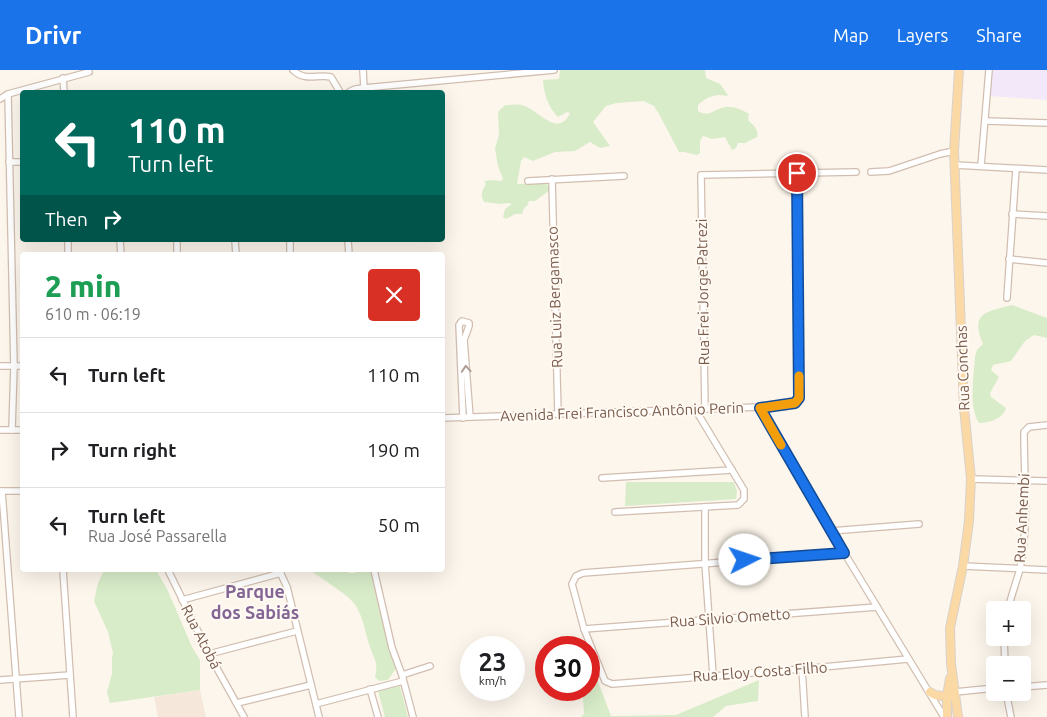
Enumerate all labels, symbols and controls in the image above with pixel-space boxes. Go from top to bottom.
text: Drivr [25,22,81,49]
text: Map [833,25,869,45]
text: Layers [897,25,948,45]
text: Share [976,25,1022,45]
icon: left [45,110,110,175]
text: 110 m [128,110,226,150]
text: Turn left [128,151,213,176]
pin [776,152,818,194]
icon: arrive [783,159,811,187]
icon: right [98,205,126,233]
text: Then [45,208,88,230]
street label: Rua Frei Jorge Patrezi [693,218,712,366]
street label: Rua Luiz Bergamasco [544,226,565,368]
text: 2 min [45,269,121,303]
button: close [368,269,420,321]
text: 610 m · 06:19 [45,305,141,323]
street label: Rua Conchas [953,325,972,411]
icon: left [45,361,73,389]
text: Turn left [88,364,166,386]
text: 110 m [367,364,420,386]
one-way arrow [460,365,471,373]
street label: Avenida Frei Francisco Antônio Perin [500,399,744,424]
icon: right [45,436,73,464]
text: Turn right [88,439,176,461]
text: 190 m [367,439,420,461]
street label: Rua Anhembi [1011,473,1032,563]
text: Turn left [88,505,166,527]
icon: left [45,511,73,539]
text: 50 m [378,514,420,536]
text: Rua José Passarella [88,527,227,545]
position arrow [718,533,770,585]
district label: Parque dos Sabiás [211,581,299,622]
map controls [986,601,1031,701]
button: + [986,601,1031,646]
street label: Rua Atobá [178,602,225,672]
street label: Rua Silvio Ometto [669,605,791,630]
speed limit sign: 30 [535,636,600,701]
text: 23 [478,648,507,676]
button: − [986,656,1031,701]
street label: Rua Eloy Costa Filho [692,658,828,685]
text: km/h [479,674,506,687]

